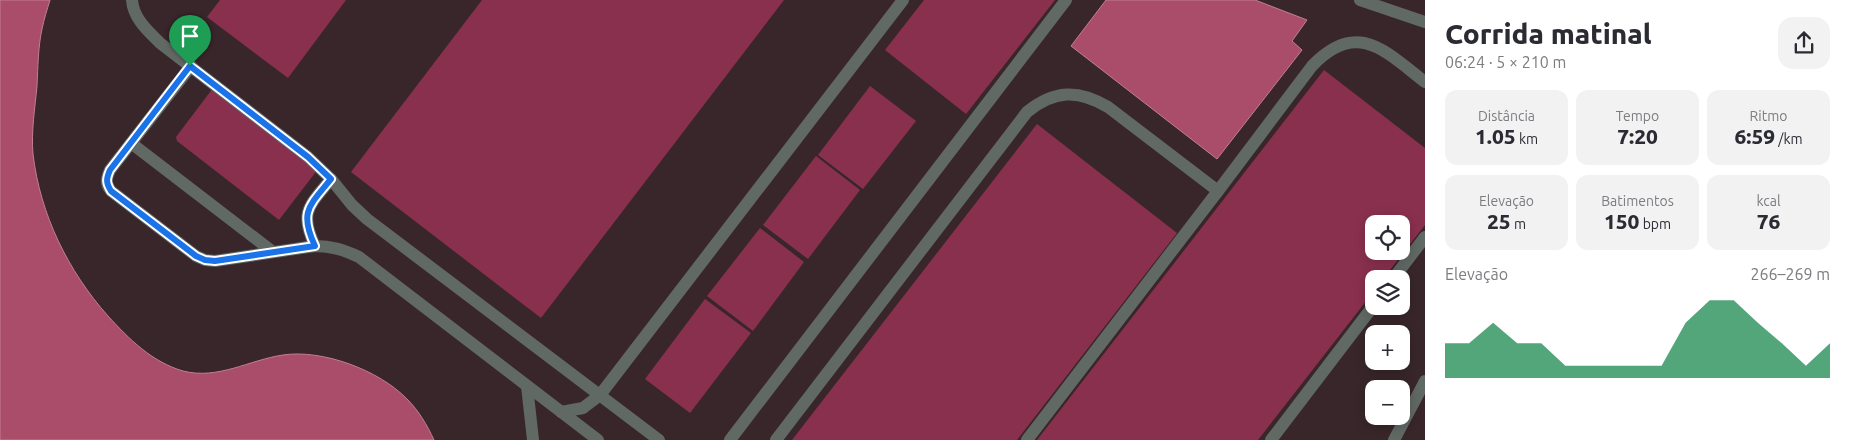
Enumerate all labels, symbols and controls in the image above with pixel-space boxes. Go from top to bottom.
pin [169,15,211,66]
button: share [1778,17,1830,69]
text: Corrida matinal [1445,18,1652,49]
icon: arrive [176,22,204,50]
text: 06:24 · 5 × 210 m [1445,53,1566,71]
text: Distância [1478,108,1535,124]
text: Tempo [1616,108,1659,124]
text: Ritmo [1750,108,1787,124]
text: 1.05 [1475,124,1516,148]
text: 7:20 [1617,124,1658,148]
text: 6:59 [1734,124,1775,148]
text: km [1516,131,1538,147]
text: /km [1775,131,1803,147]
text: Elevação [1479,193,1534,209]
text: Batimentos [1601,193,1674,209]
text: kcal [1756,193,1781,209]
text: 25 [1487,209,1511,233]
text: 150 [1604,209,1639,233]
text: 76 [1757,209,1780,233]
map controls [1365,215,1410,425]
button: locate [1365,215,1410,260]
text: m [1511,216,1526,232]
text: bpm [1639,216,1671,232]
text: Elevação [1445,265,1508,283]
text: 266–269 m [1750,265,1830,283]
button: layers [1365,270,1410,315]
button: + [1365,325,1410,370]
button: − [1365,380,1410,425]

